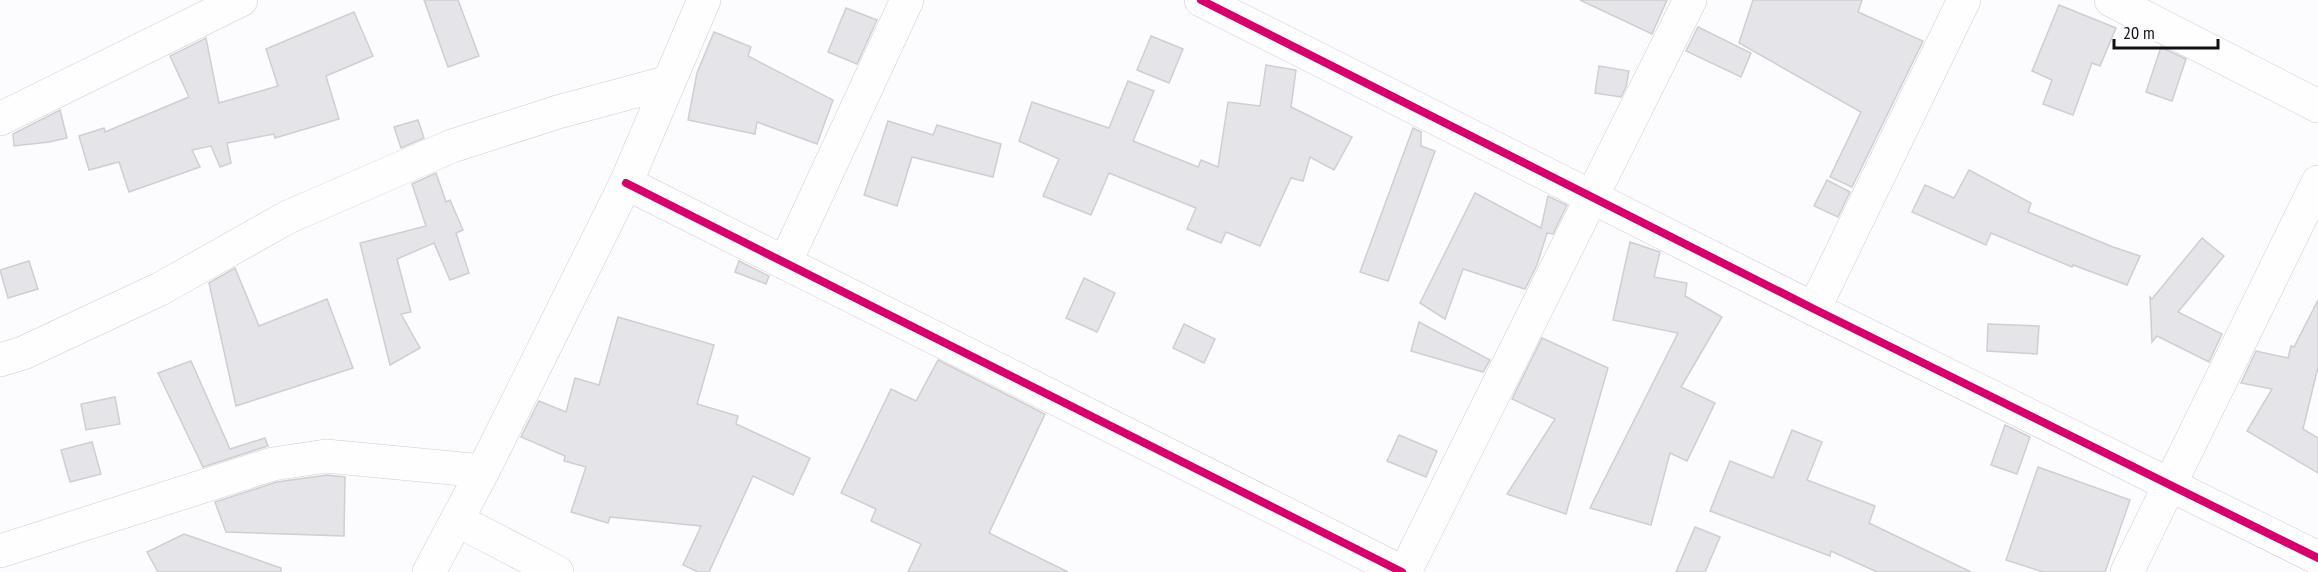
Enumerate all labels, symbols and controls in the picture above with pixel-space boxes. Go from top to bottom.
scale bar [2114,12,2218,50]
text: 20 m [2123,21,2155,44]

